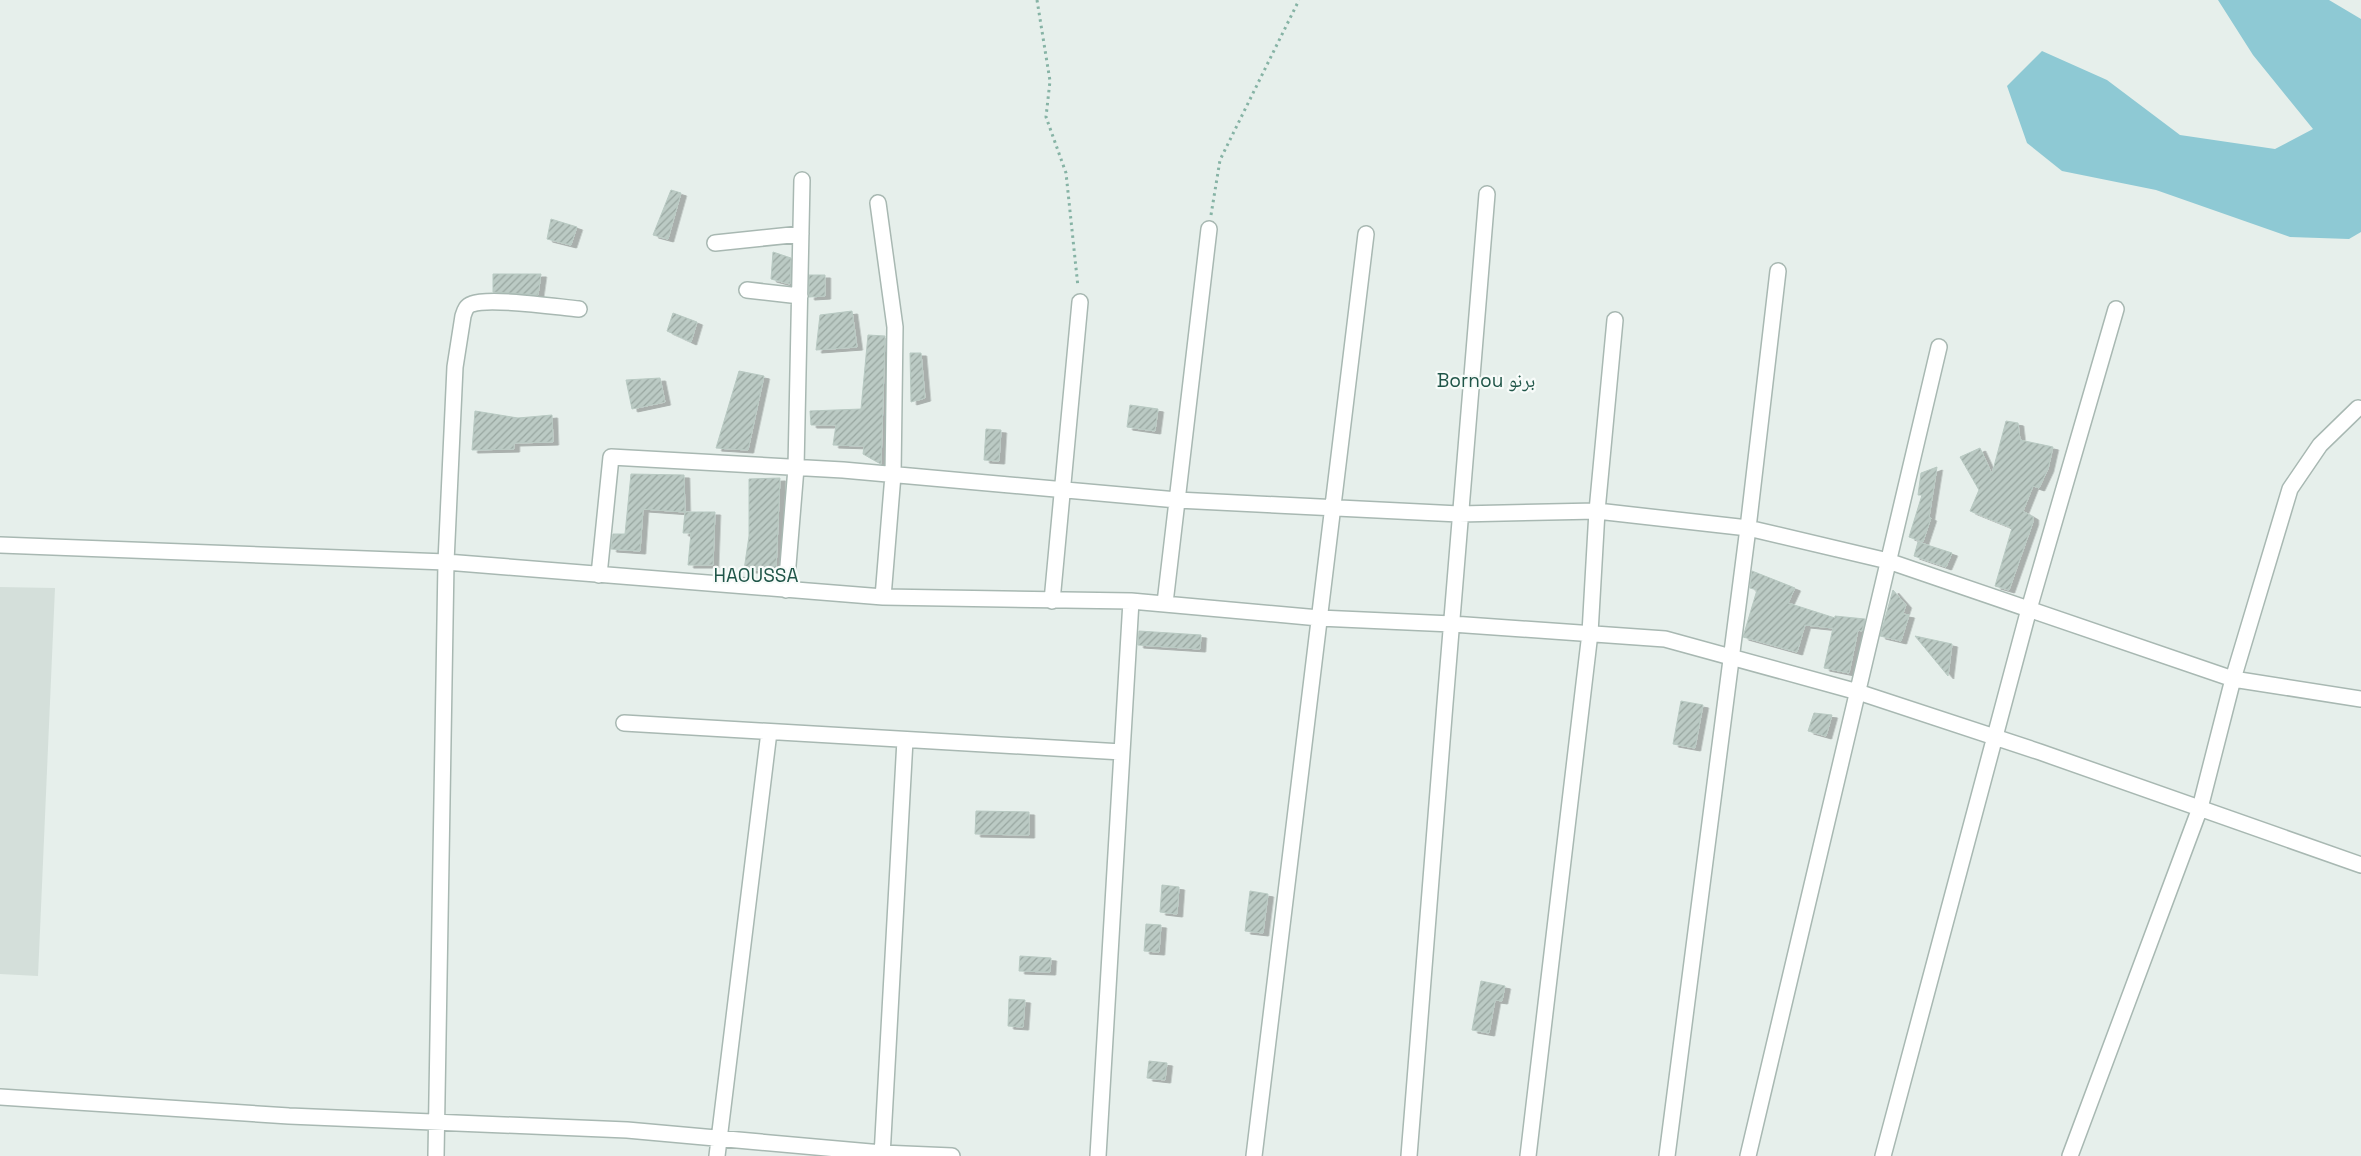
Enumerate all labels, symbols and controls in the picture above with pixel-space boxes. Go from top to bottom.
district label: Bornou برنو [1437,368,1535,393]
district label: HAOUSSA [714,563,798,588]

